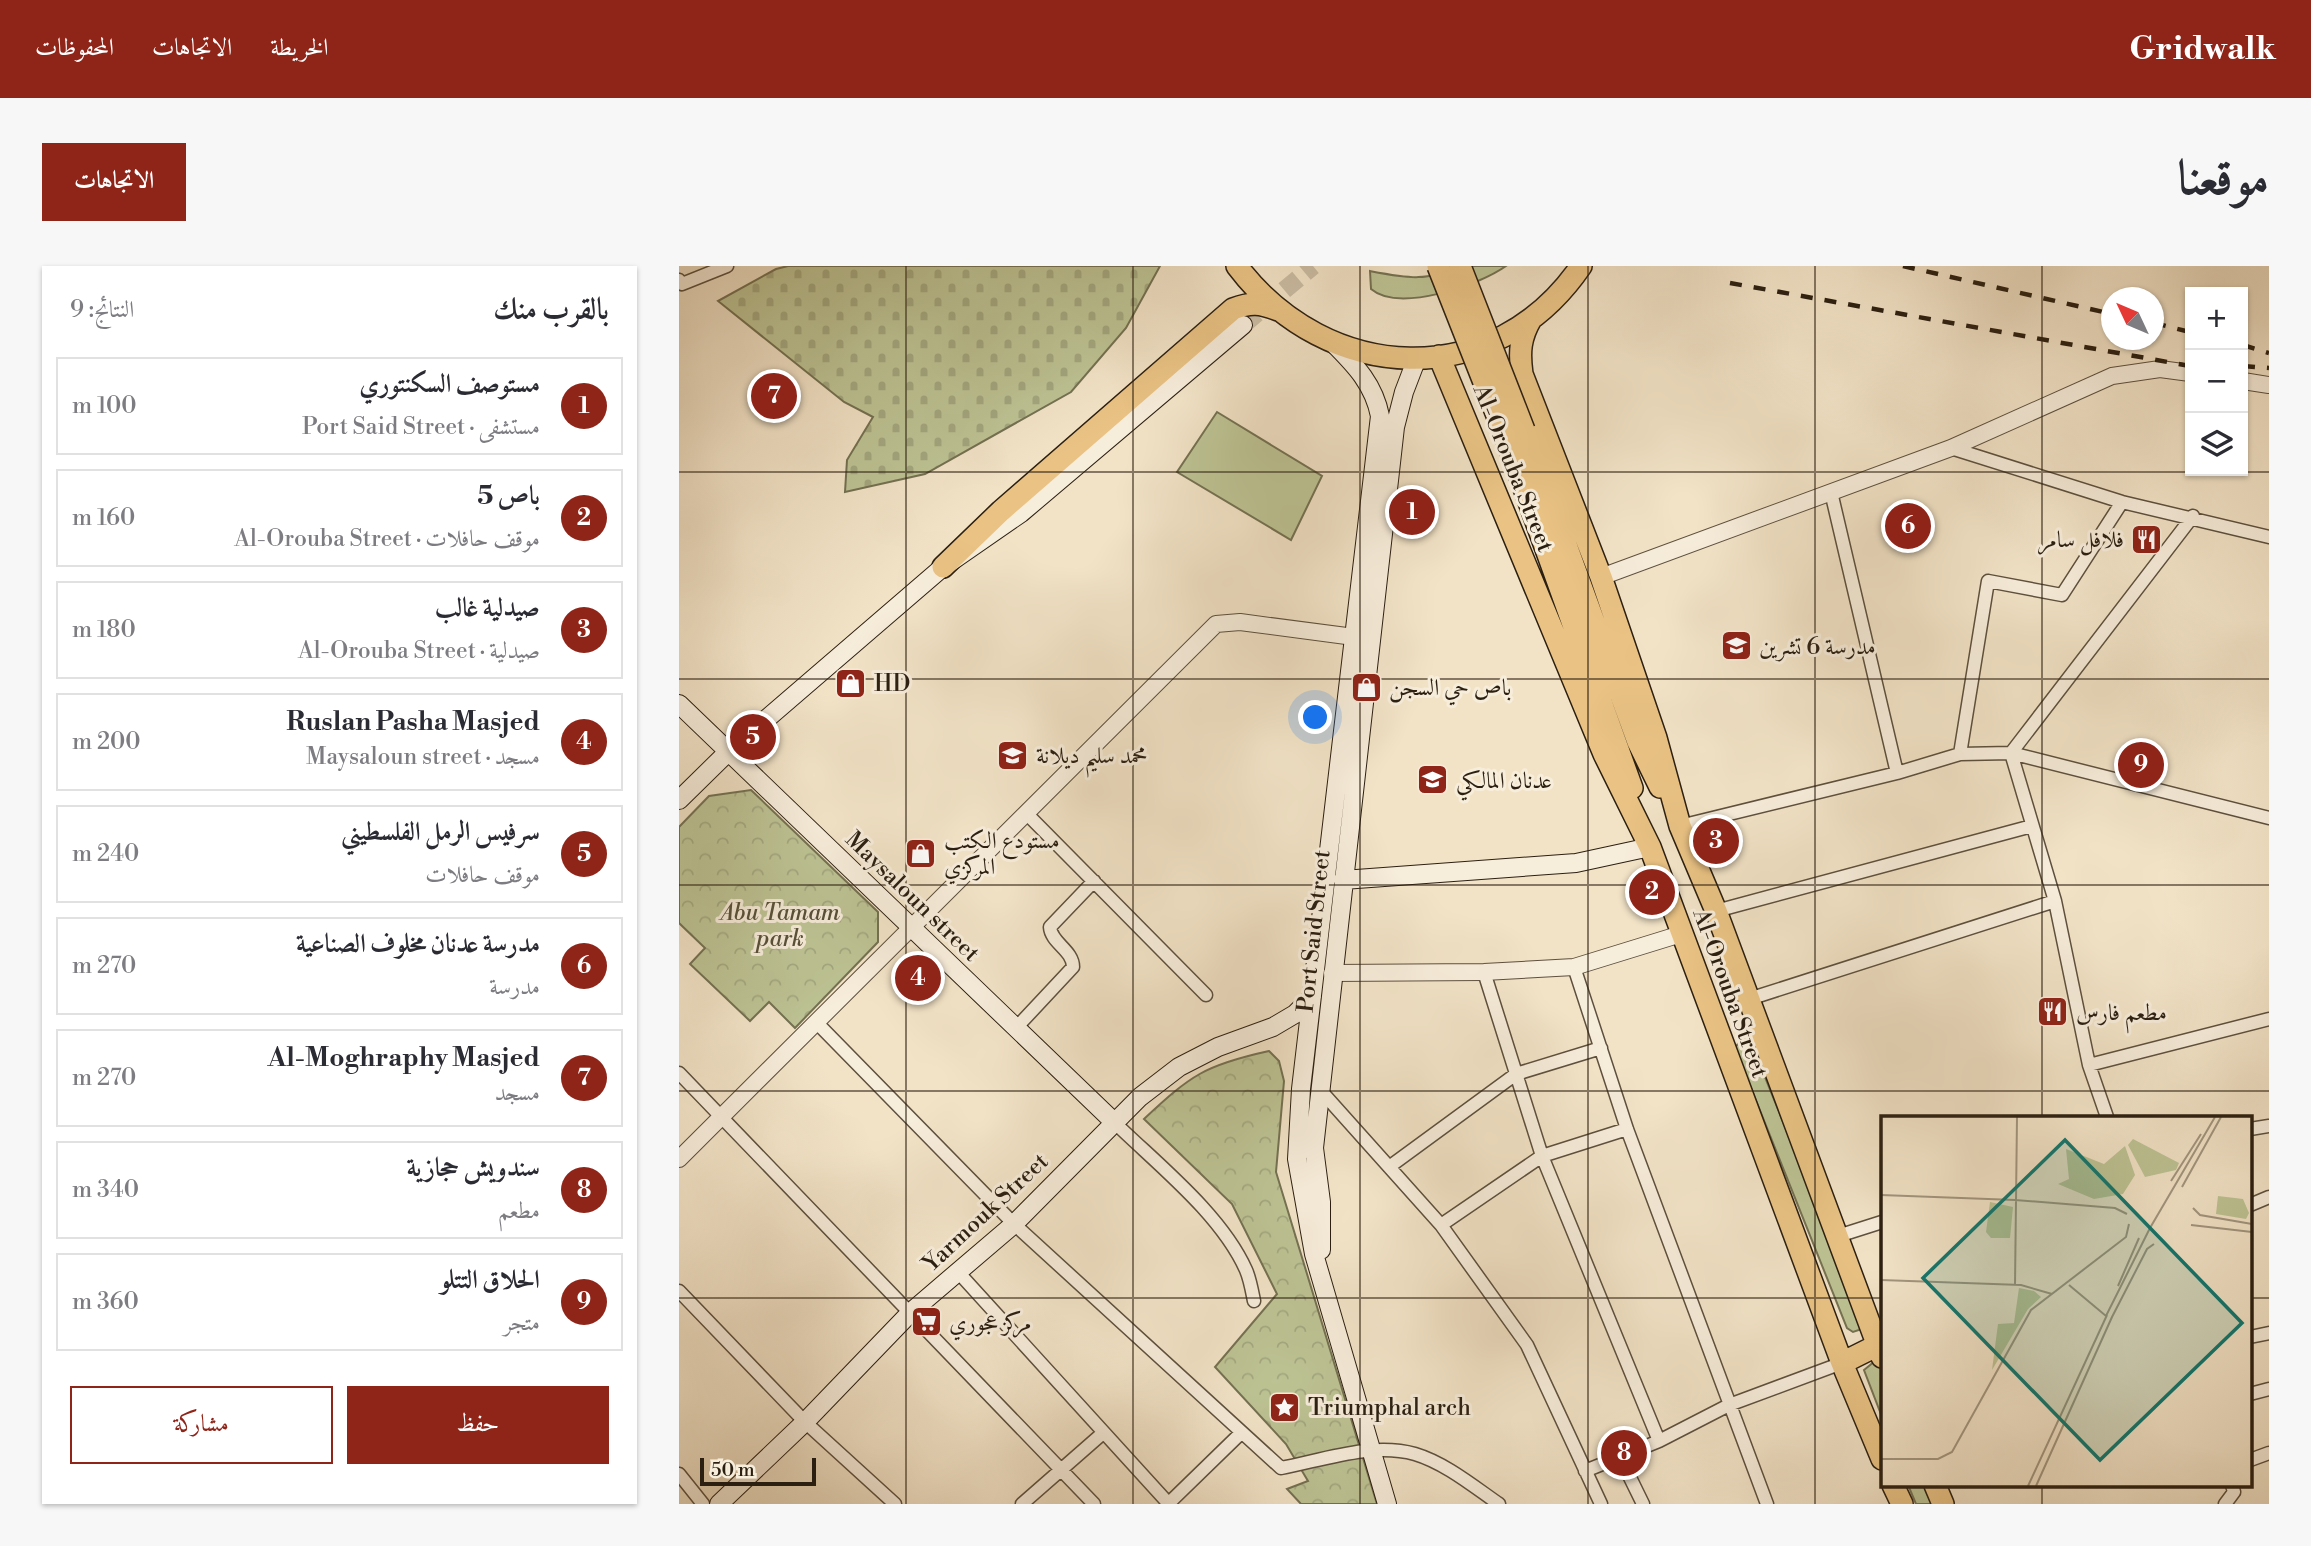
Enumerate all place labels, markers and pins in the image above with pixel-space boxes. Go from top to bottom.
pin: 7 [751,370,797,422]
pin: 1 [1389,486,1435,538]
pin: 6 [1885,500,1931,552]
restaurant icon: فلافل سامر [2130,522,2164,556]
place label: فلافل سامر [2038,526,2124,556]
school or university icon: مدرسة 6 تشرين [1719,629,1753,663]
place label: مدرسة 6 تشرين [1759,633,1876,662]
shop icon: HD [834,666,868,700]
place label: HD [874,670,910,698]
shop icon: باص حي السجن [1349,670,1383,704]
place label: باص حي السجن [1389,674,1511,706]
pin: 5 [730,711,776,763]
school or university icon: محمد سليم ديلانة [996,738,1030,772]
pin: 9 [2118,739,2164,791]
place label: محمد سليم ديلانة [1036,742,1147,778]
school or university icon: عدنان المالكي [1416,763,1450,797]
place label: عدنان المالكي [1456,767,1552,801]
pin: 3 [1693,815,1739,867]
place label: مستودع الكتب المركزي [944,827,1060,885]
shop icon: مستودع الكتب المركزي [904,836,938,870]
pin: 2 [1629,866,1675,918]
pin: 4 [895,952,941,1004]
restaurant icon: مطعم فارس [2036,995,2070,1029]
place label: مطعم فارس [2076,999,2167,1034]
supermarket icon: مركز عجوري [909,1305,943,1339]
place label: مركز عجوري [949,1309,1031,1341]
place icon: Triumphal arch [1268,1390,1302,1424]
place label: Triumphal arch [1308,1394,1471,1422]
pin: 8 [1601,1427,1647,1479]

